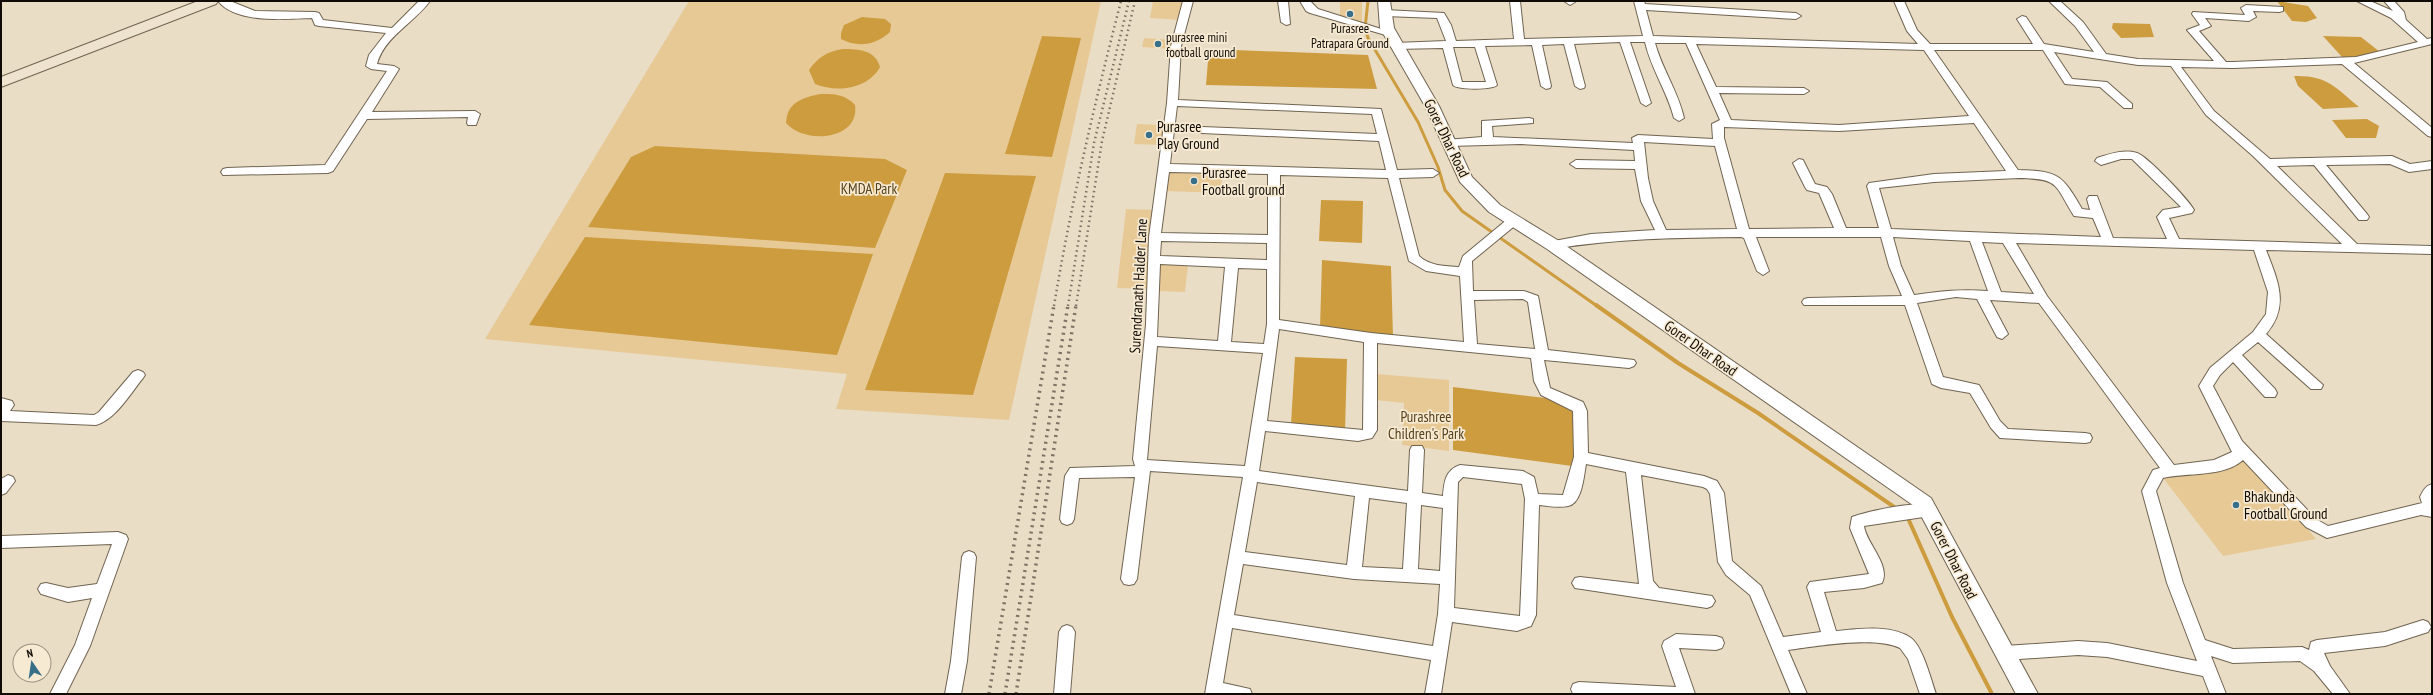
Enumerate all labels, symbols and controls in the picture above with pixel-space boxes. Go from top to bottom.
marker: Purasree Patrapara Ground [1345,9,1355,19]
place label: Purasree Patrapara Ground [1311,20,1389,52]
place label: purasree mini football ground [1166,29,1235,61]
marker: purasree mini football ground [1153,39,1163,49]
street label: Gorer Dhar Road [1420,96,1474,180]
place label: Purasree Play Ground [1157,117,1219,153]
marker: Purasree Play Ground [1144,130,1154,140]
place label: Purasree Football ground [1202,163,1285,199]
marker: Purasree Football ground [1189,176,1199,186]
park label: KMDA Park [841,179,897,198]
street label: Surendranath Halder Lane [1125,218,1151,354]
street label: Gorer Dhar Road [1661,316,1741,380]
park label: Purashree Children's Park [1388,407,1464,443]
place label: Bhakunda Football Ground [2244,487,2328,523]
marker: Bhakunda Football Ground [2231,500,2241,510]
street label: Gorer Dhar Road [1926,518,1982,602]
north arrow [12,643,52,683]
text: N [25,646,34,661]

